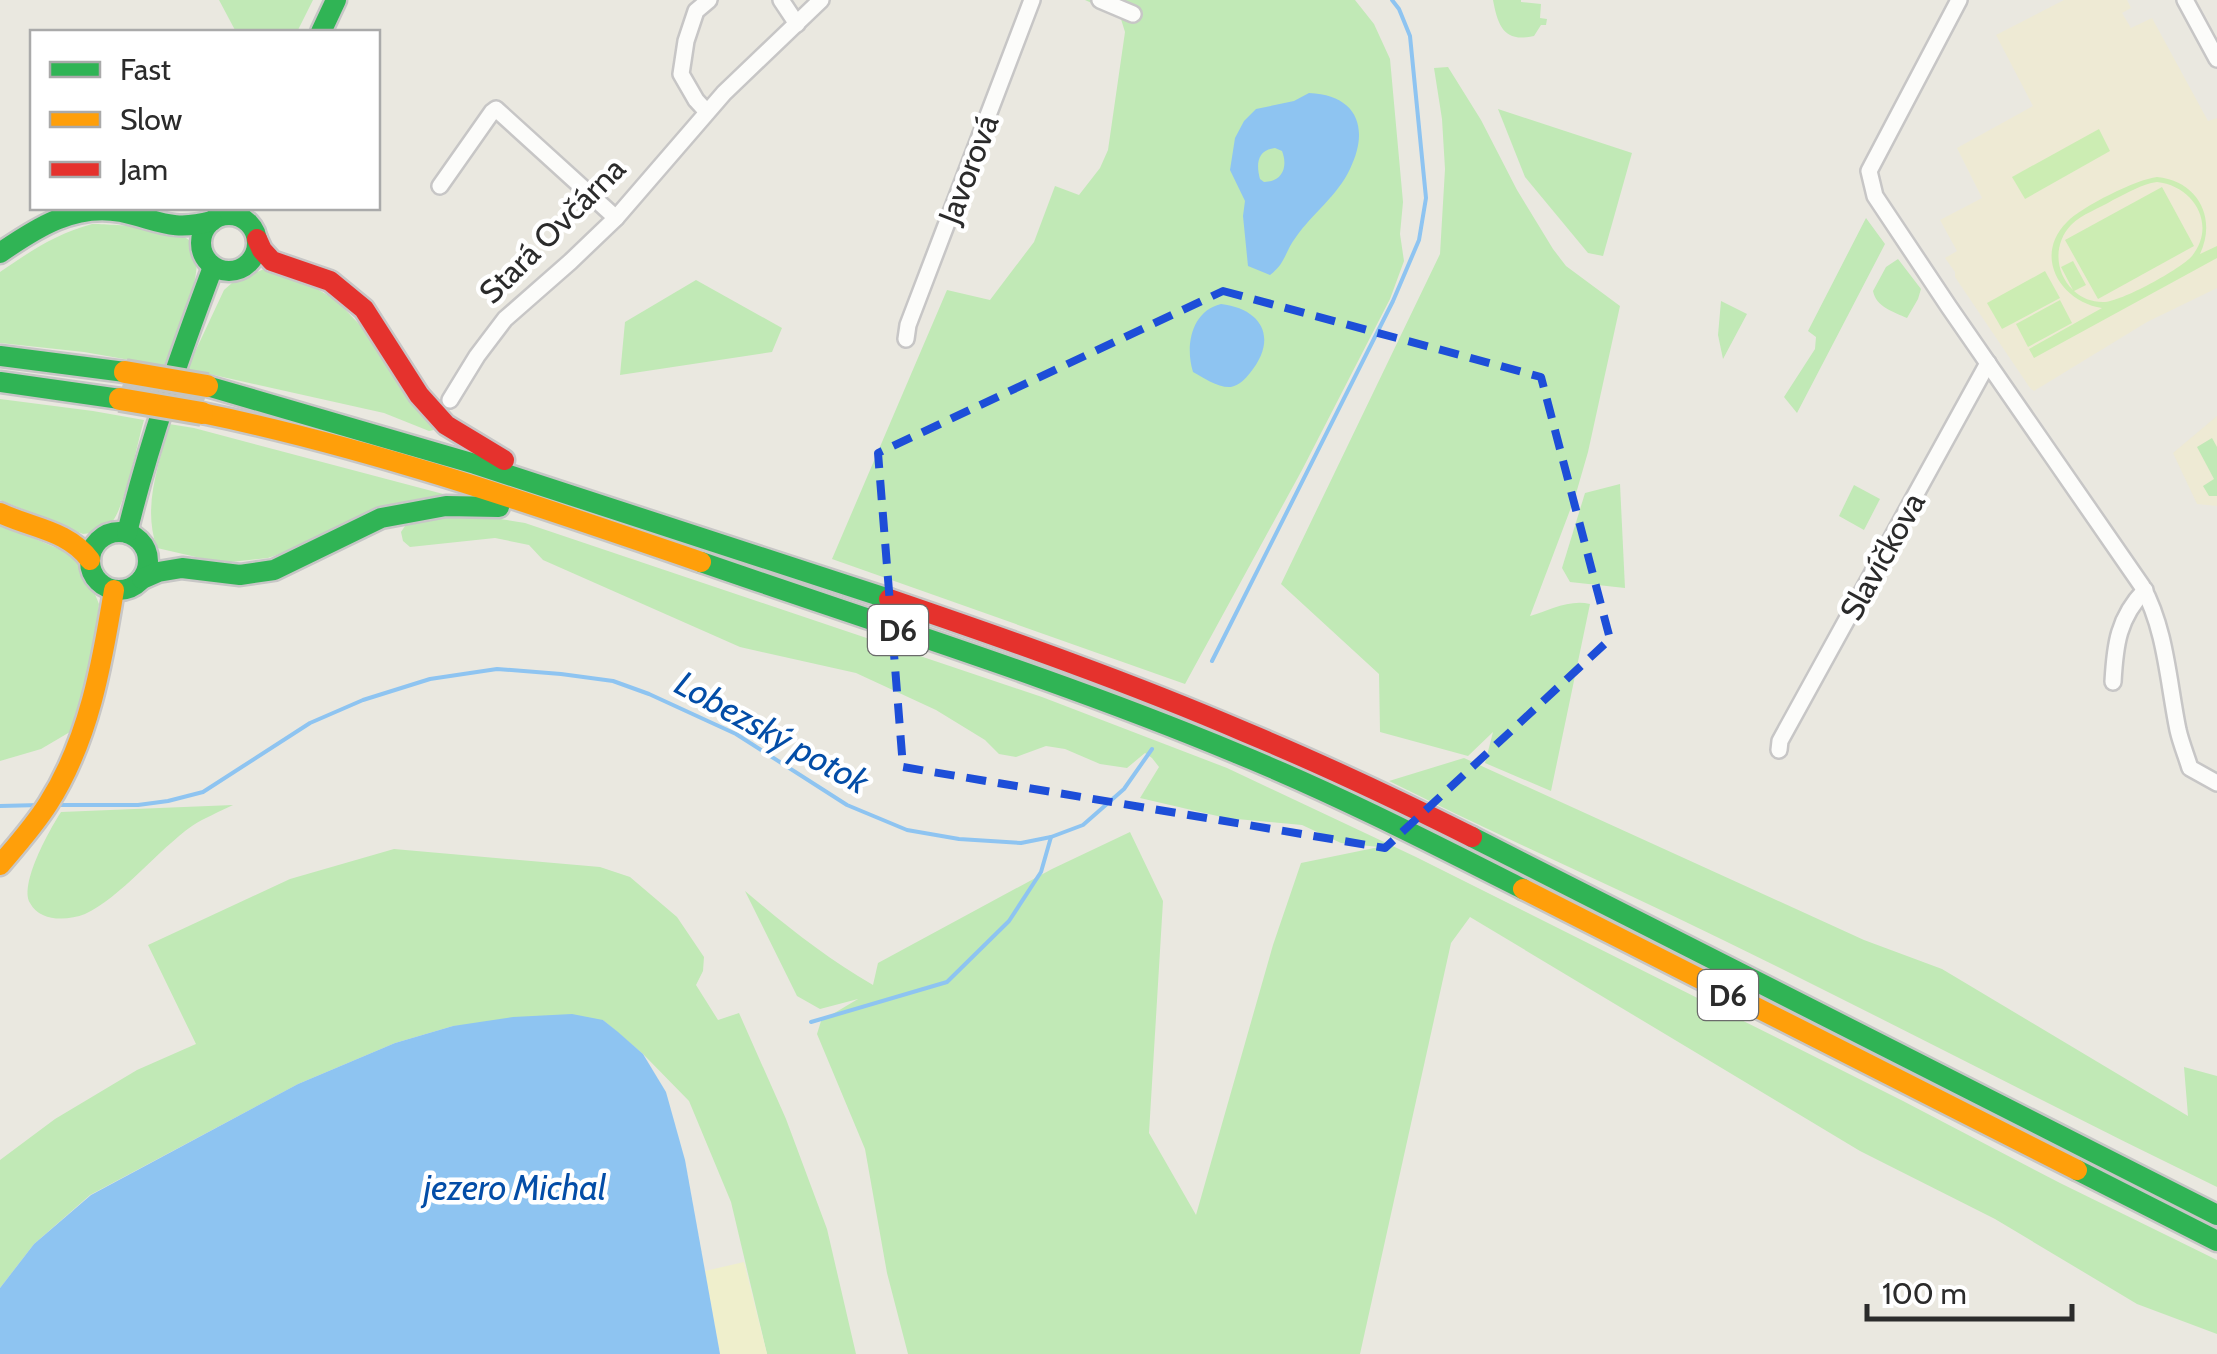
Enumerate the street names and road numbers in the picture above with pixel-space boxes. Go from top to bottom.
street label: Javorová [929,108,1007,230]
street label: Stará Ovčárna [471,148,634,311]
street label: Slavíčkova [1831,485,1933,627]
road number: D6 [868,605,928,655]
road number: D6 [1698,970,1758,1020]

